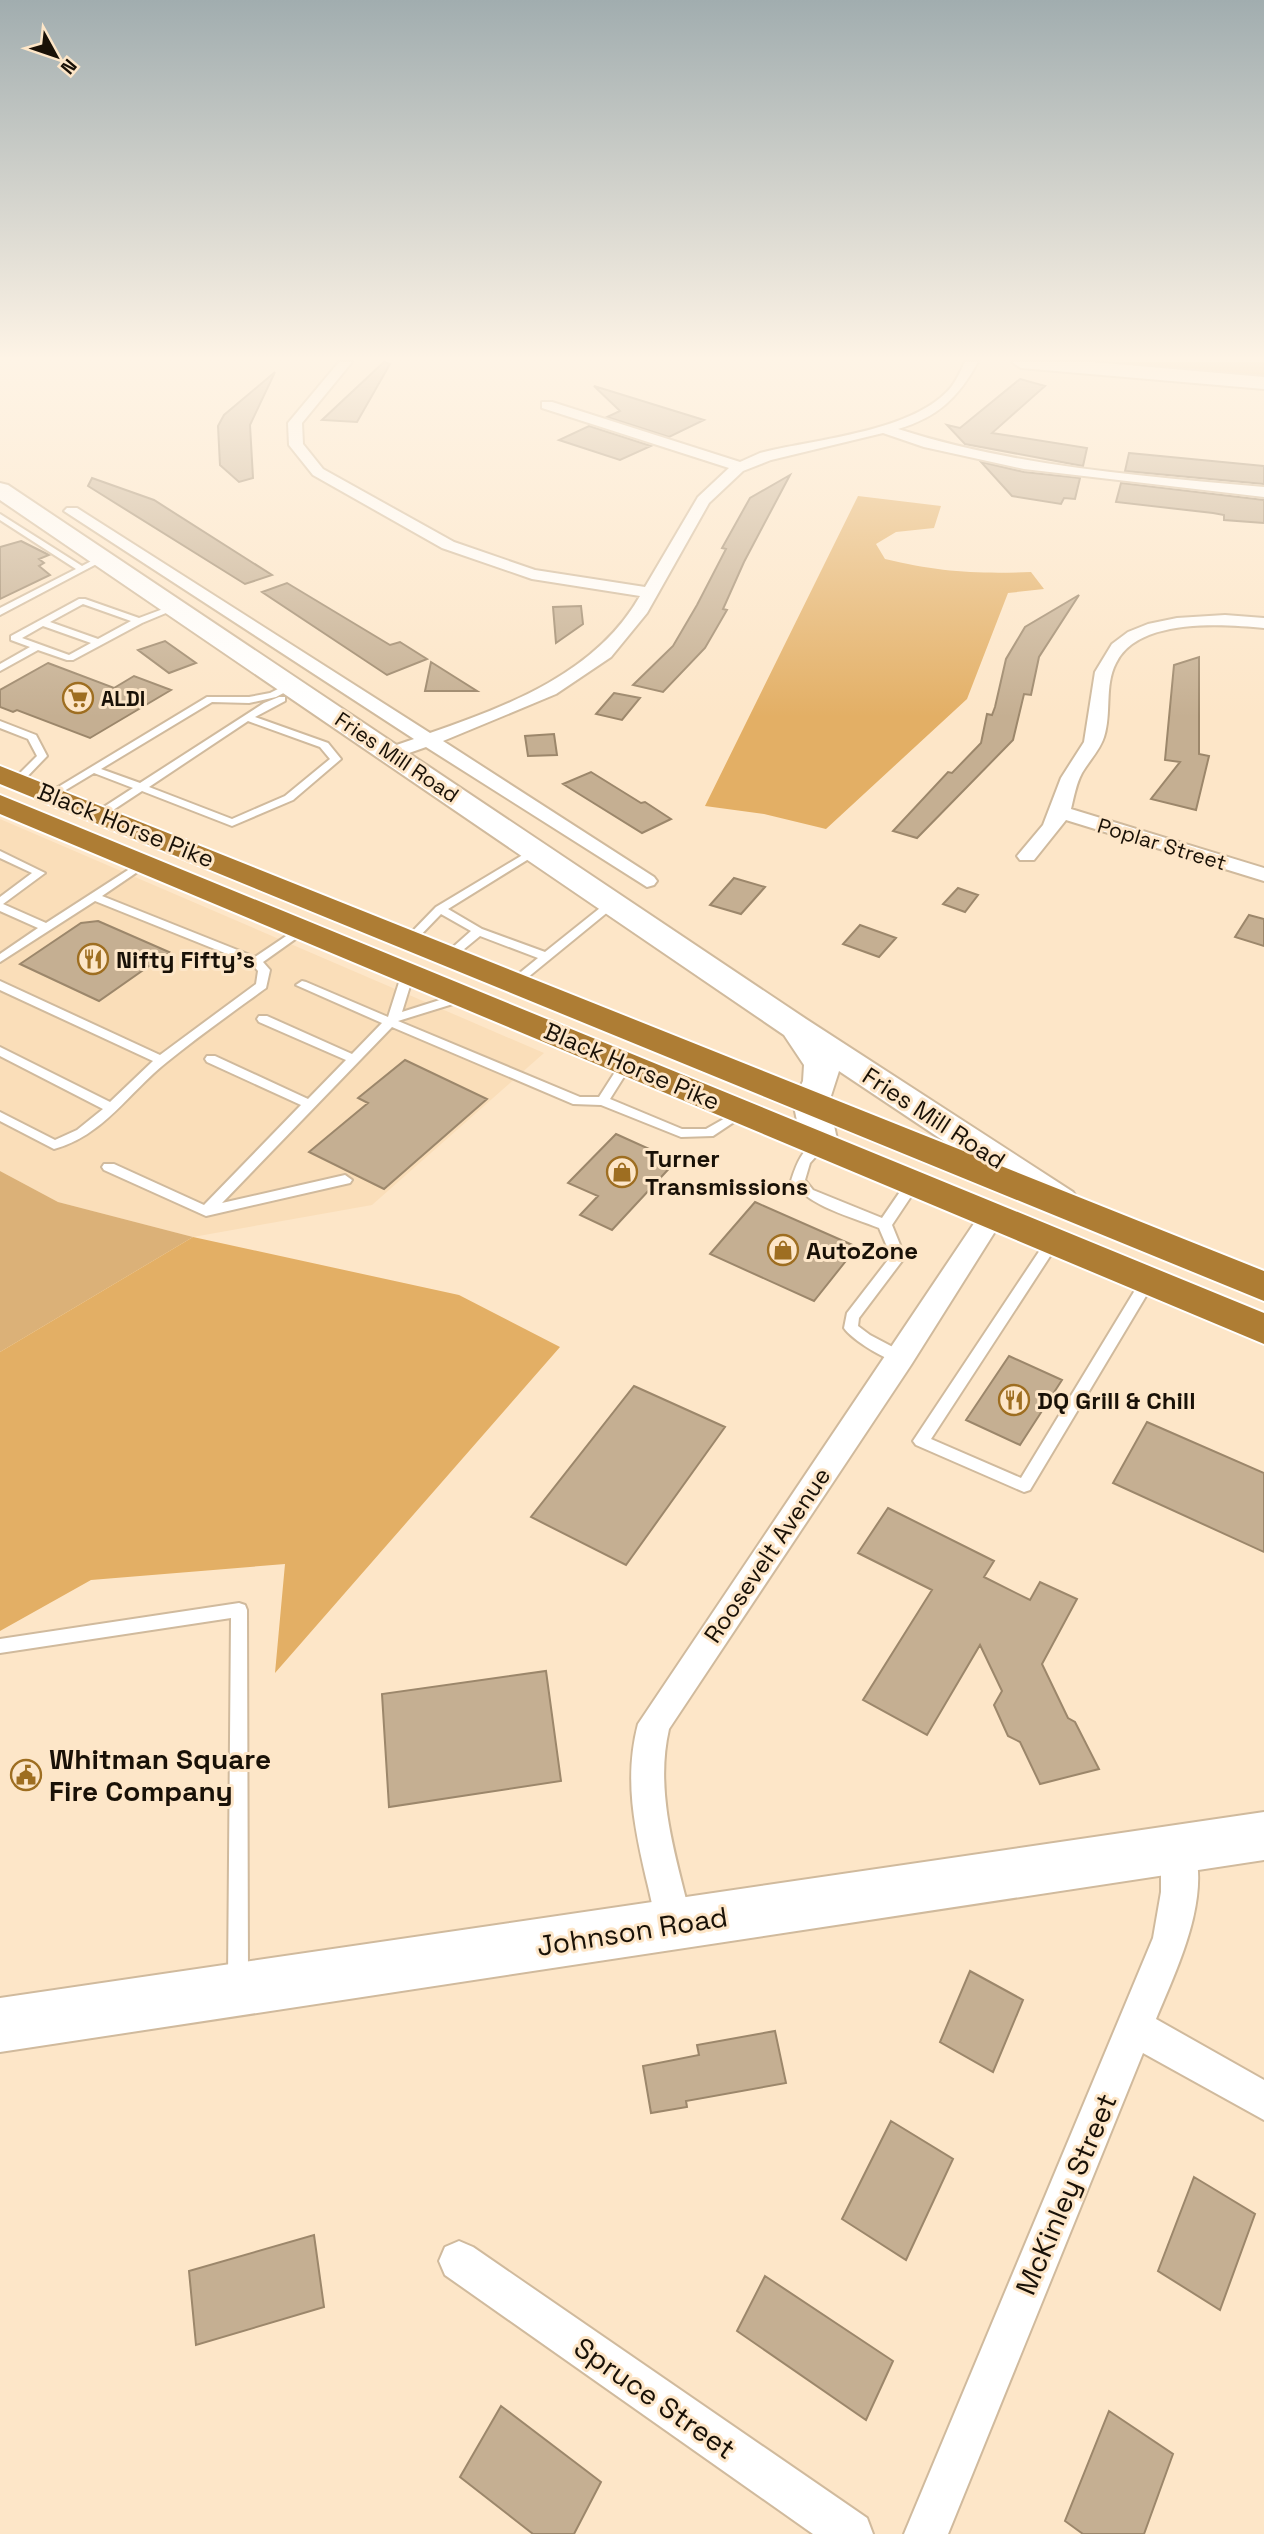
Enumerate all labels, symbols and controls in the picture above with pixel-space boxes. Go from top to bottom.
north arrow [21,21,91,91]
text: N [55,54,82,80]
supermarket icon: ALDI [61,681,95,715]
place label: ALDI [101,685,145,712]
street label: Fries Mill Road [330,706,464,808]
street label: Black Horse Pike [33,775,219,875]
street label: Poplar Street [1094,812,1230,876]
restaurant icon: Nifty Fifty's [76,942,110,976]
place label: Nifty Fifty's [116,944,255,975]
street label: Black Horse Pike [539,1015,725,1117]
street label: Fries Mill Road [857,1060,1011,1176]
place label: Turner Transmissions [645,1143,808,1202]
shop icon: Turner Transmissions [605,1155,639,1189]
shop icon: AutoZone [766,1233,800,1267]
place label: AutoZone [806,1235,918,1266]
restaurant icon: DQ Grill & Chill [997,1383,1031,1417]
place label: DQ Grill & Chill [1037,1385,1196,1416]
street label: Roosevelt Avenue [697,1461,837,1649]
place label: Whitman Square Fire Company [49,1741,271,1809]
public building icon: Whitman Square Fire Company [9,1758,43,1792]
street label: Johnson Road [534,1898,730,1964]
street label: McKinley Street [1007,2088,1125,2300]
street label: Spruce Street [567,2329,743,2467]

